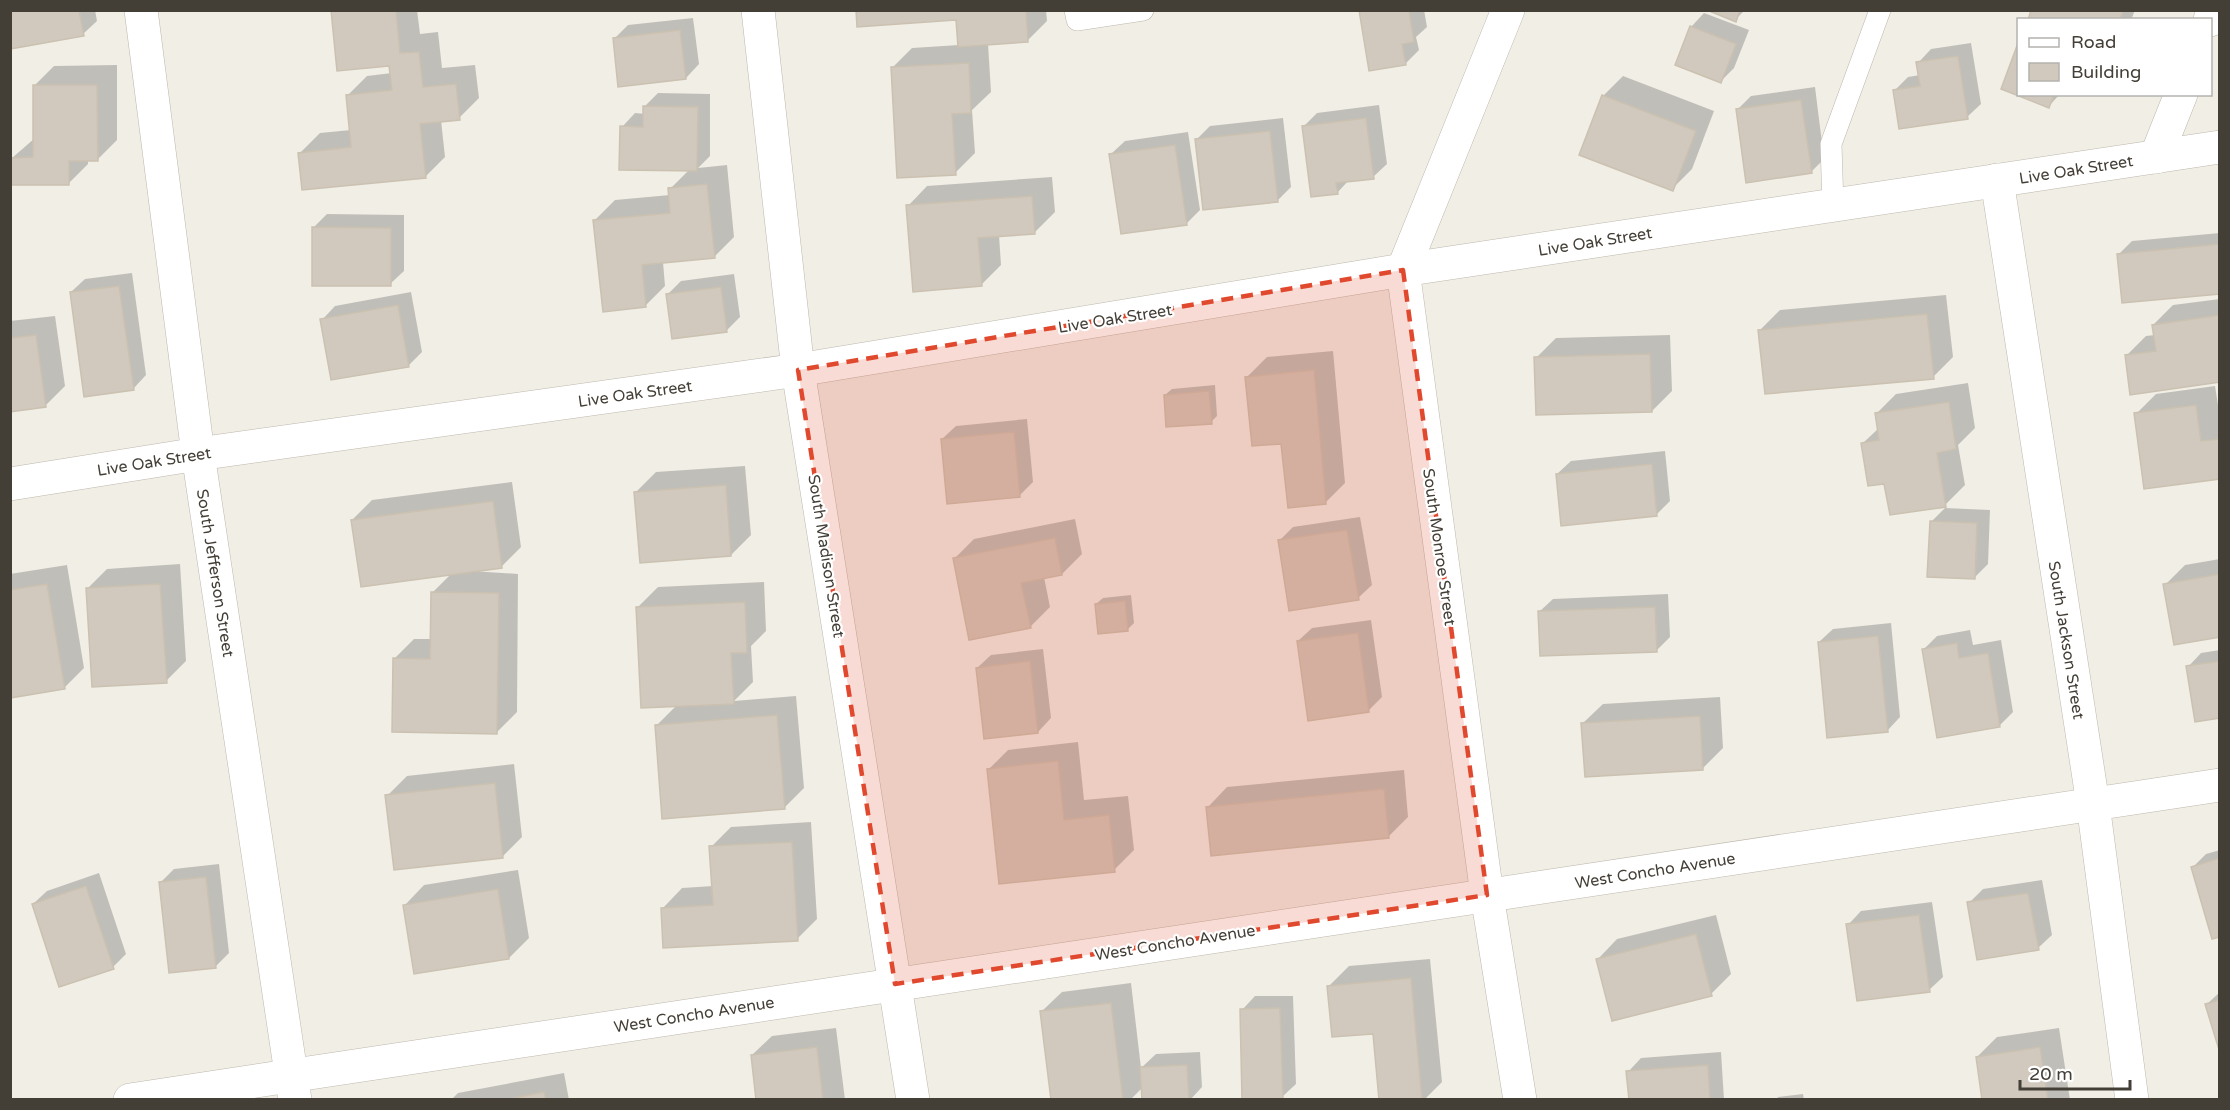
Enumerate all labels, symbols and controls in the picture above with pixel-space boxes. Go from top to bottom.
legend [2017,18,2212,96]
text: Road [2071,31,2116,53]
text: Building [2071,61,2141,83]
street label: Live Oak Street [2018,151,2135,189]
street label: Live Oak Street [1537,223,1654,261]
street label: Live Oak Street [1057,300,1174,338]
street label: Live Oak Street [577,376,694,412]
street label: Live Oak Street [96,443,213,481]
street label: South Monroe Street [1418,467,1460,627]
street label: South Madison Street [803,473,849,639]
street label: South Jefferson Street [192,488,238,659]
street label: South Jackson Street [2044,560,2088,721]
street label: West Concho Avenue [1574,848,1737,894]
street label: West Concho Avenue [1094,920,1257,966]
street label: West Concho Avenue [613,992,776,1038]
scale bar [2020,1053,2130,1091]
text: 20 m [2029,1063,2073,1085]

